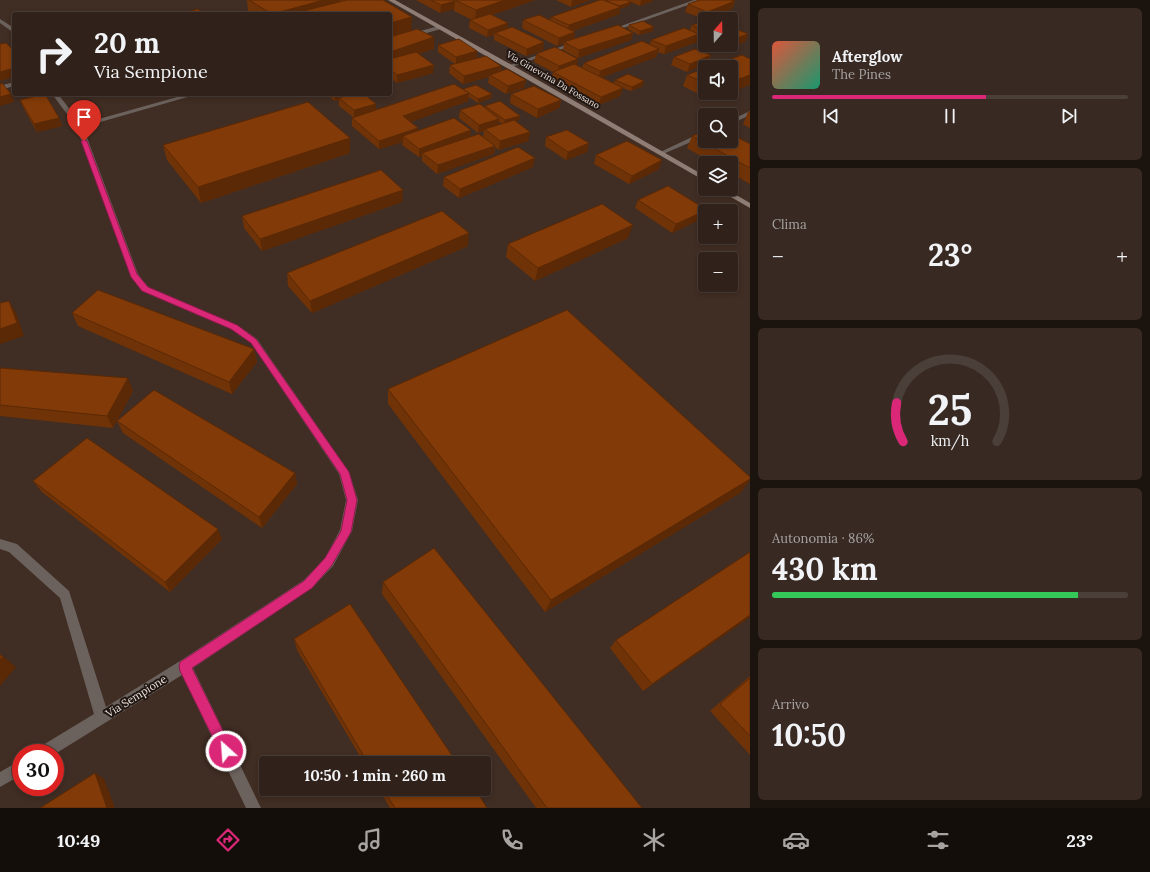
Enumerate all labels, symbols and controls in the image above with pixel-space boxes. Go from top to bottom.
north arrow [698,12,738,52]
map controls [698,12,738,292]
text: 20 m [94,25,160,61]
icon: right [28,28,80,80]
text: Afterglow [832,47,902,66]
street label: Via Ginevrina Da Fossano [504,48,602,111]
text: Via Sempione [94,60,208,83]
button: sound [698,60,738,100]
text: The Pines [832,66,891,83]
pin [67,100,101,141]
icon: previous [820,105,842,127]
icon: pause [939,105,961,127]
icon: next [1058,105,1080,127]
icon: arrive [73,106,95,128]
button: search [698,108,738,148]
button: layers [698,156,738,196]
button: + [698,204,738,244]
text: Clima [772,216,807,233]
text: 23° [928,236,972,274]
text: − [772,242,784,270]
text: + [1116,242,1128,270]
button: − [698,252,738,292]
text: 25 [928,383,972,436]
text: km/h [931,432,970,451]
text: Autonomia · 86% [772,530,874,547]
text: 430 km [772,550,878,588]
street label: Via Sempione [102,672,169,721]
text: Arrivo [772,696,809,713]
text: 10:50 [772,716,846,754]
position arrow [205,730,247,772]
speed limit sign: 30 [12,744,64,796]
text: 10:50 · 1 min · 260 m [304,766,446,785]
icon: directions [214,826,242,854]
icon: music [356,826,384,854]
icon: phone [498,826,526,854]
icon: climate [640,826,668,854]
icon: car [782,826,810,854]
icon: filters [924,826,952,854]
text: 10:49 [57,829,100,852]
text: 23° [1066,829,1093,852]

